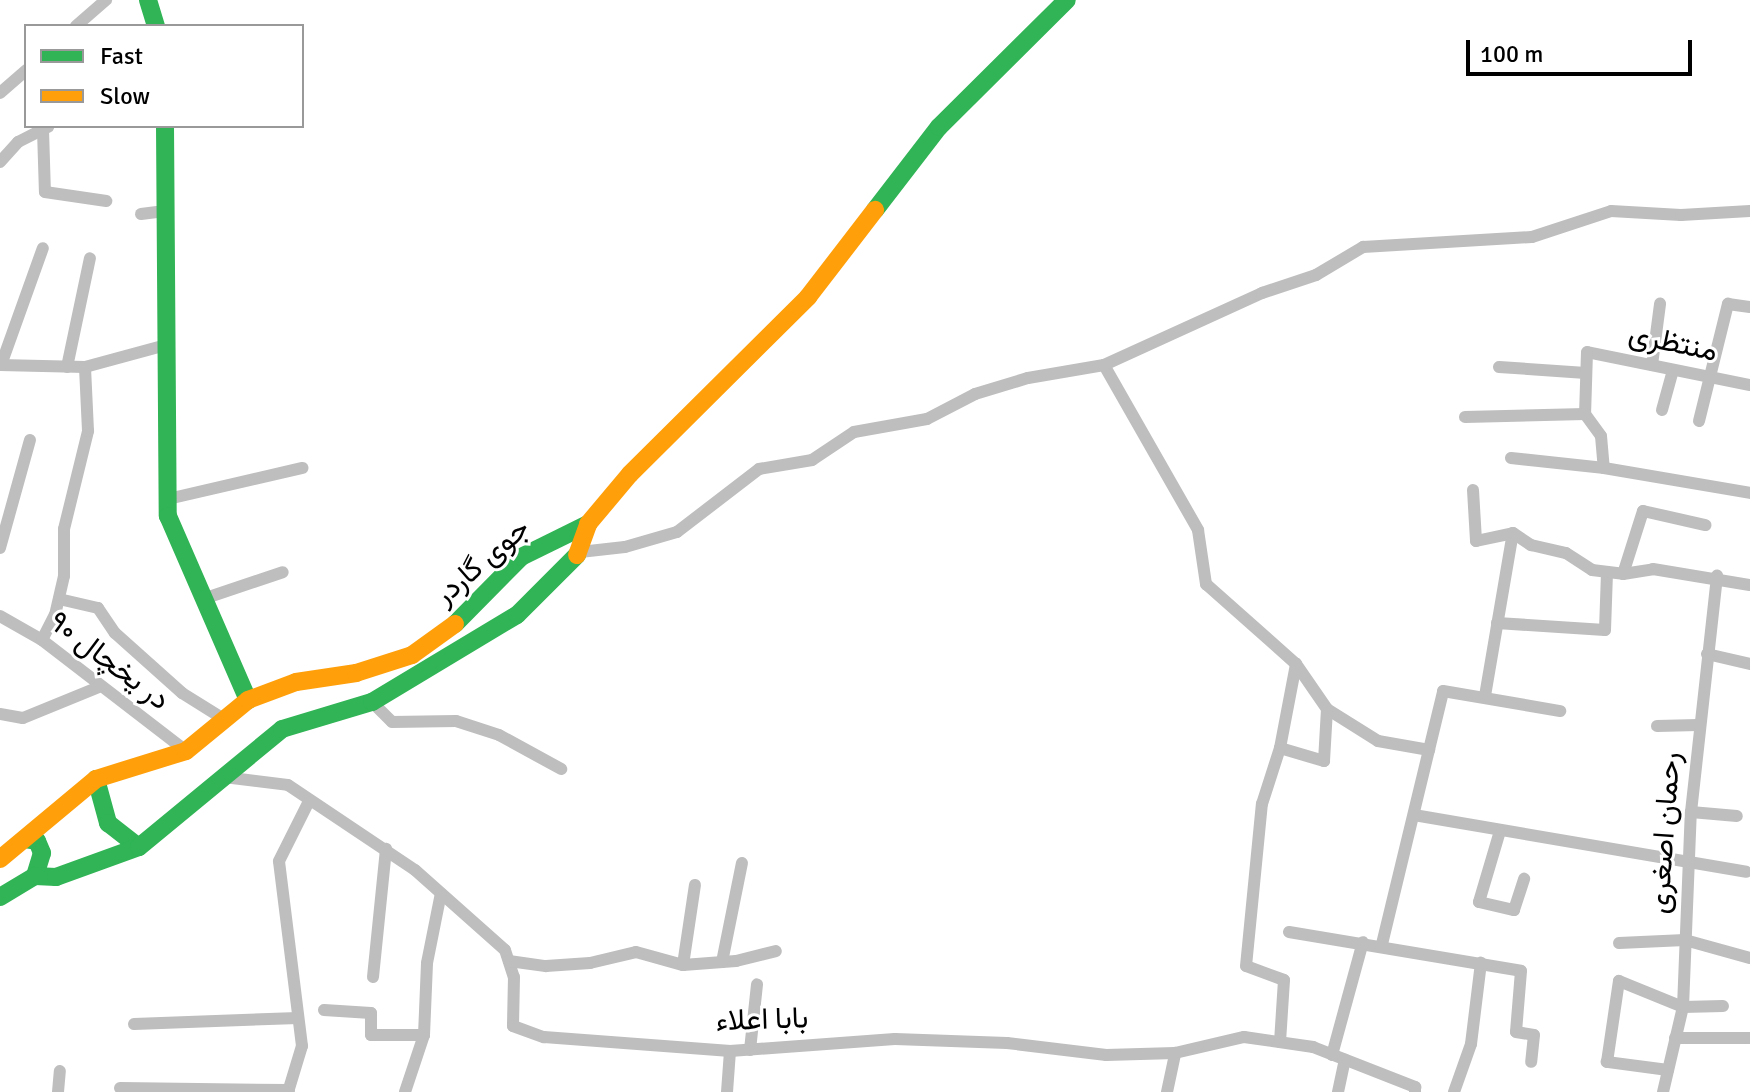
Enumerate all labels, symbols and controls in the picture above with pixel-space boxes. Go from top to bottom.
legend [24,24,304,128]
scale bar [1470,24,1696,74]
text: 100 m [1480,39,1543,69]
text: Fast [100,41,143,71]
text: Slow [100,81,150,111]
street label: منتظری [1625,316,1721,370]
street label: جوی گاردر [427,511,537,613]
street label: در یخچال ۹۰ [41,604,177,718]
street label: رحمان اصغری [1641,751,1689,915]
street label: بابا اعلاء [715,1000,809,1040]

